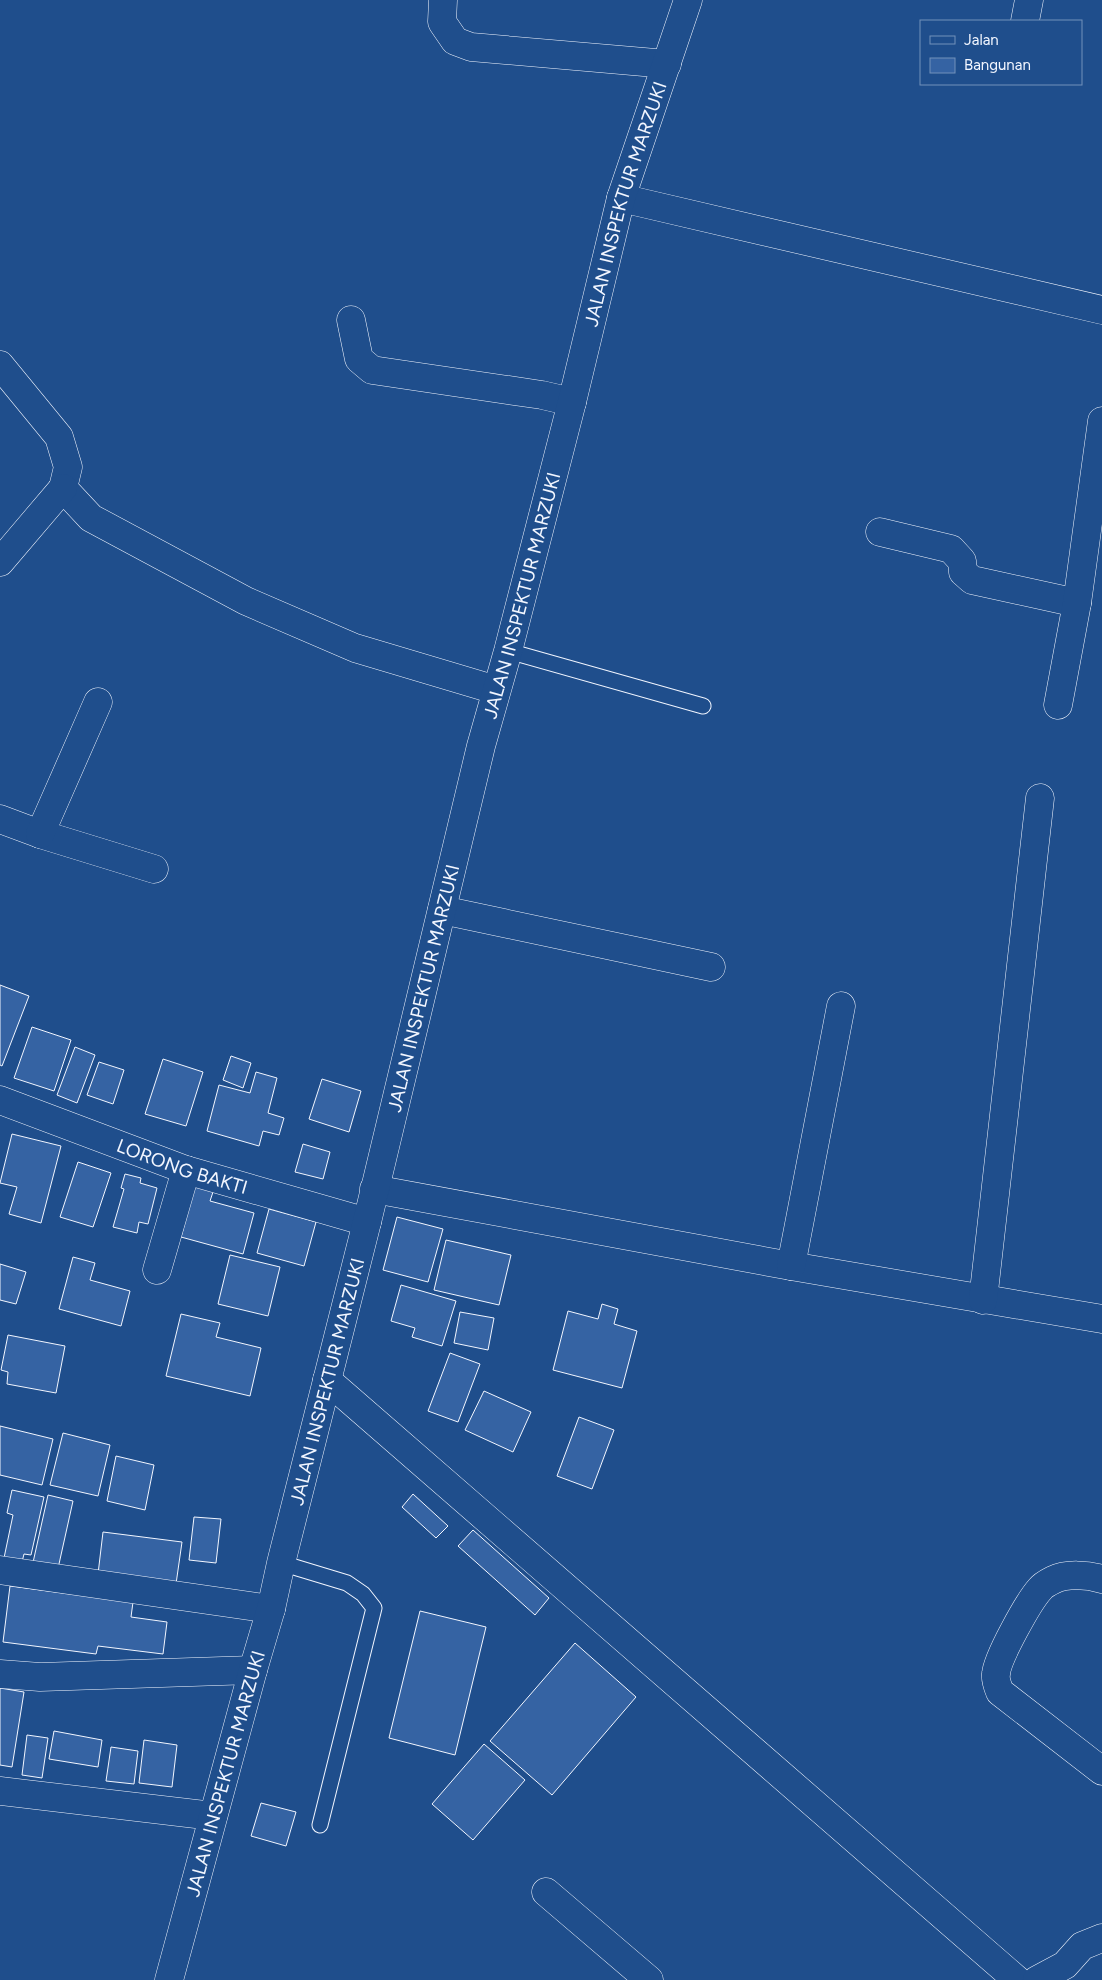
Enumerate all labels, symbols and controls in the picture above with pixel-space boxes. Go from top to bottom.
legend [920,20,1082,85]
text: Jalan [964,31,999,49]
text: Bangunan [964,56,1031,74]
street label: JALAN INSPEKTUR MARZUKI [579,78,671,329]
street label: JALAN INSPEKTUR MARZUKI [478,470,565,721]
street label: JALAN INSPEKTUR MARZUKI [382,862,464,1114]
street label: LORONG BAKTI [114,1134,250,1199]
street label: JALAN INSPEKTUR MARZUKI [285,1256,369,1508]
street label: JALAN INSPEKTUR MARZUKI [181,1648,270,1899]

